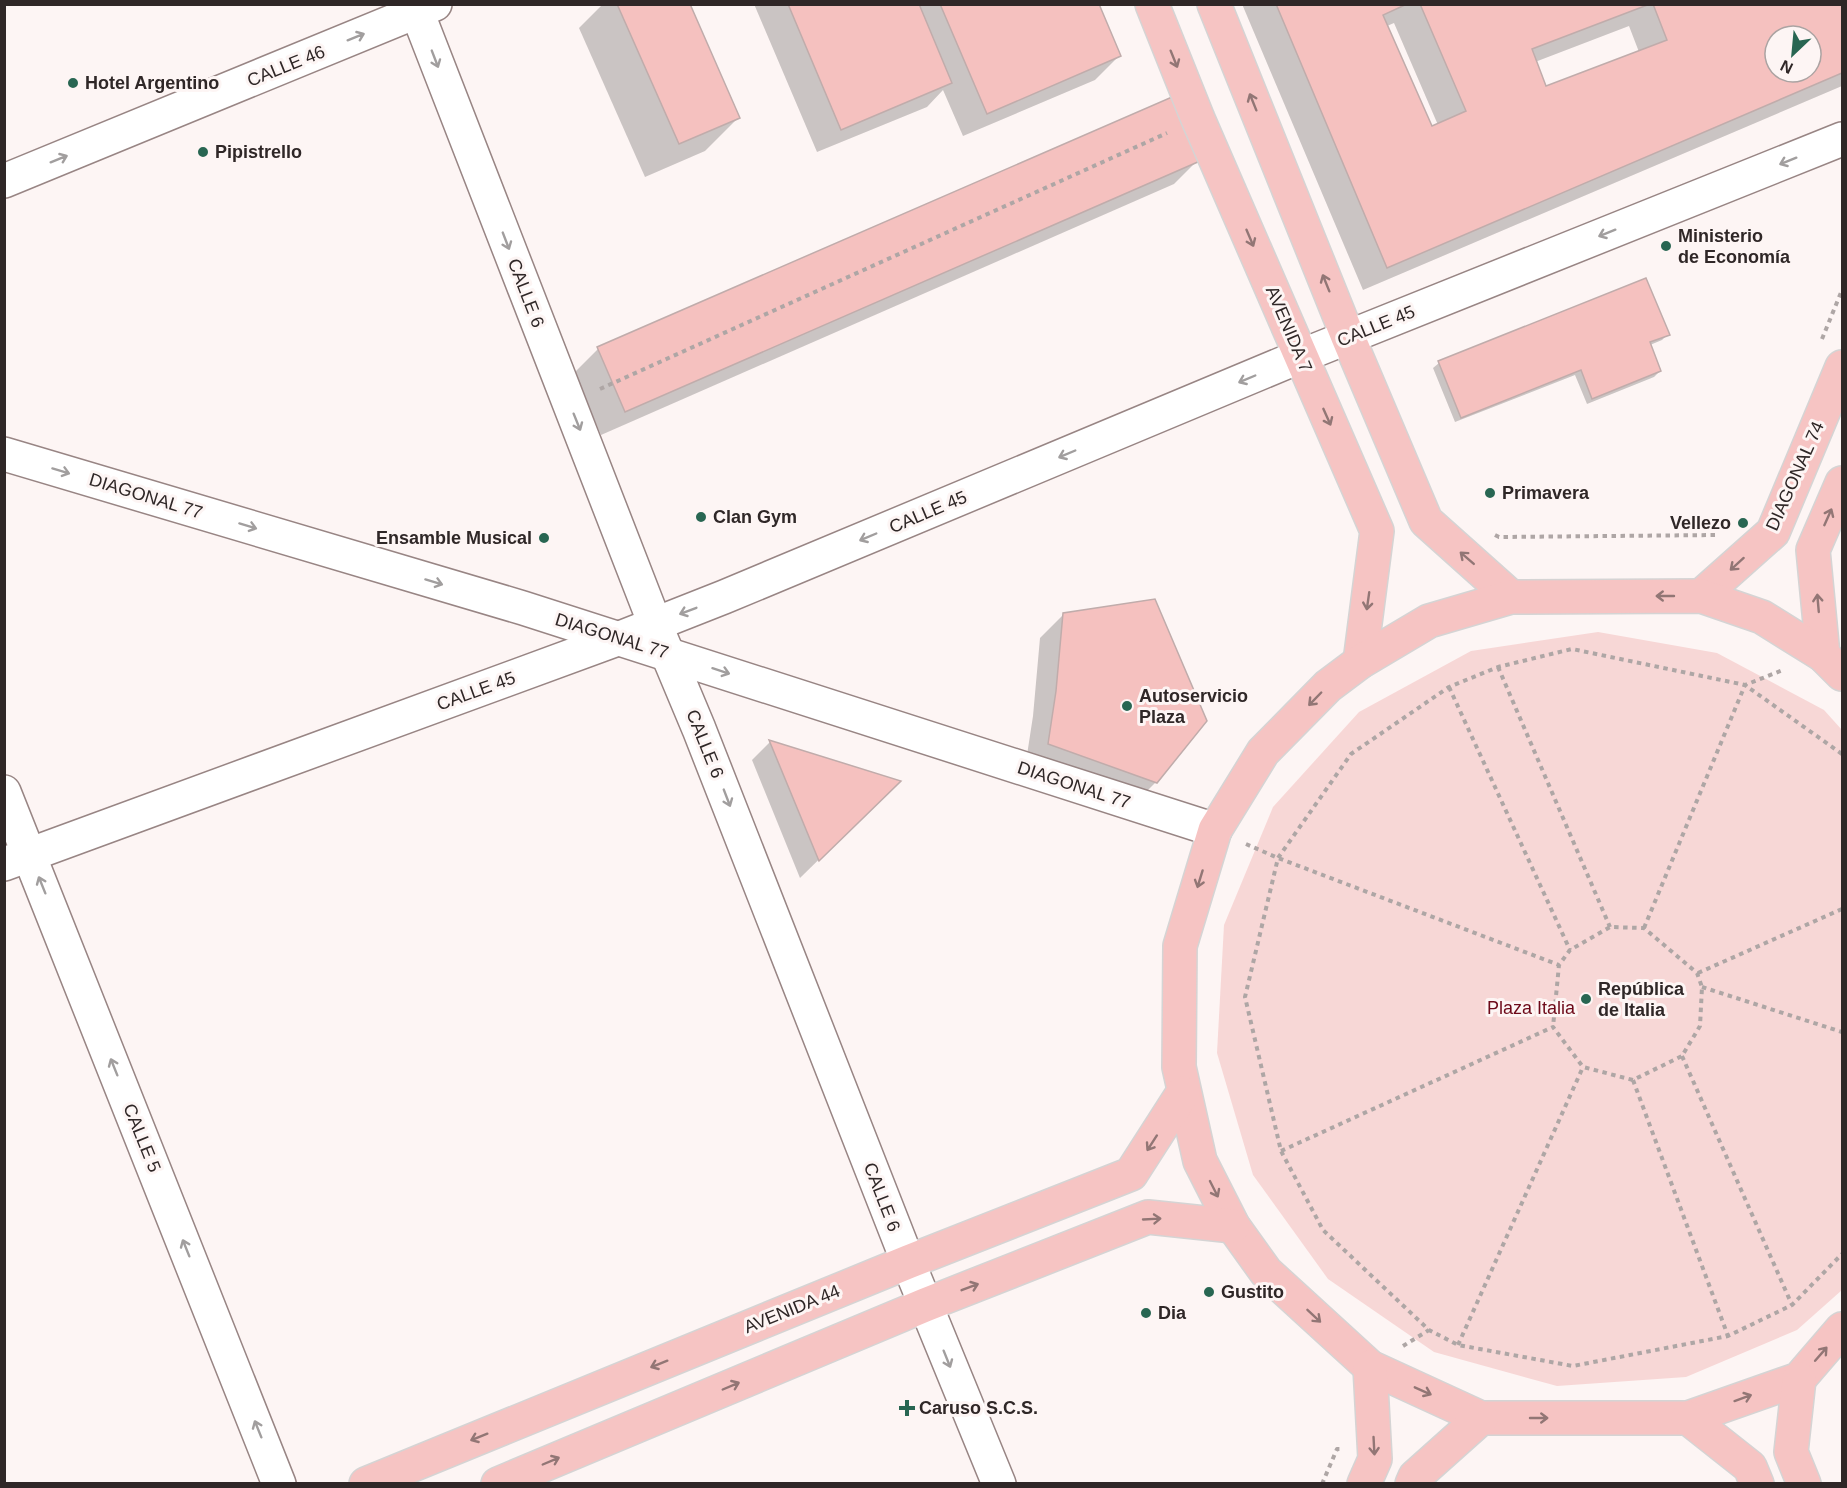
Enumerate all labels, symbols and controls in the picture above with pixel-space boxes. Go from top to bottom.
north arrow [1763,24,1823,84]
one-way arrow [346,31,364,42]
street label: CALLE 46 [244,41,328,91]
one-way arrow [430,49,441,68]
one-way arrow [1169,49,1180,67]
text: N [1778,57,1796,77]
place label: Hotel Argentino [85,73,219,93]
marker: Hotel Argentino [66,76,80,90]
one-way arrow [1247,94,1258,112]
place label: Pipistrello [215,142,302,162]
marker: Pipistrello [196,145,210,159]
one-way arrow [49,153,67,164]
one-way arrow [1779,156,1798,167]
place label: Ministerio de Economía [1678,226,1791,267]
one-way arrow [1245,229,1256,247]
one-way arrow [1598,229,1617,240]
one-way arrow [501,231,512,249]
marker: Ministerio de Economía [1659,239,1673,253]
street label: CALLE 6 [504,256,548,330]
one-way arrow [1320,274,1331,293]
street label: AVENIDA 7 [1262,283,1316,375]
street label: CALLE 45 [1334,301,1418,351]
one-way arrow [1239,374,1257,385]
one-way arrow [1322,408,1334,426]
one-way arrow [572,413,583,431]
street label: DIAGONAL 74 [1762,418,1828,534]
one-way arrow [1059,449,1077,460]
one-way arrow [51,466,70,477]
street label: DIAGONAL 77 [87,469,205,523]
place label: Primavera [1502,483,1590,503]
marker: Primavera [1483,486,1497,500]
street label: CALLE 45 [886,487,970,537]
place label: Clan Gym [713,507,797,527]
one-way arrow [1823,508,1834,526]
marker: Clan Gym [694,510,708,524]
place label: Vellezo [1670,513,1731,533]
marker: Vellezo [1736,516,1750,530]
one-way arrow [238,521,257,532]
place label: Ensamble Musical [376,528,532,548]
marker: Ensamble Musical [537,531,551,545]
one-way arrow [859,532,878,543]
one-way arrow [1460,551,1475,565]
one-way arrow [1730,557,1745,571]
one-way arrow [425,577,444,588]
one-way arrow [1656,590,1676,602]
one-way arrow [1362,591,1373,610]
one-way arrow [1812,593,1823,613]
one-way arrow [679,606,697,617]
street label: DIAGONAL 77 [553,609,671,663]
one-way arrow [711,666,730,677]
street label: CALLE 45 [434,668,518,714]
place label: Autoservicio Plaza [1139,686,1248,727]
one-way arrow [1307,692,1322,707]
marker: Autoservicio Plaza [1120,699,1134,713]
street label: CALLE 6 [682,707,728,781]
street label: DIAGONAL 77 [1015,757,1133,813]
one-way arrow [722,789,733,807]
one-way arrow [1194,869,1205,888]
one-way arrow [36,877,47,895]
place label: República de Italia [1598,979,1685,1020]
marker: República de Italia [1579,992,1593,1006]
park label: Plaza Italia [1487,998,1576,1018]
one-way arrow [108,1058,119,1076]
street label: CALLE 5 [119,1101,165,1175]
one-way arrow [1145,1134,1158,1151]
street label: CALLE 6 [860,1160,904,1234]
one-way arrow [1209,1179,1220,1197]
one-way arrow [1141,1214,1161,1225]
one-way arrow [180,1239,191,1258]
street label: AVENIDA 44 [741,1281,843,1337]
one-way arrow [960,1281,979,1292]
place label: Gustito [1221,1282,1284,1302]
marker: Gustito [1202,1285,1216,1299]
place label: Dia [1158,1303,1187,1323]
marker: Dia [1139,1306,1153,1320]
one-way arrow [1306,1309,1321,1323]
one-way arrow [1814,1347,1828,1362]
one-way arrow [942,1349,953,1368]
one-way arrow [650,1359,669,1370]
one-way arrow [722,1380,740,1391]
one-way arrow [1414,1387,1432,1398]
one-way arrow [1734,1392,1752,1403]
place label: Caruso S.C.S. [919,1398,1038,1418]
marker: Caruso S.C.S. [900,1401,914,1415]
one-way arrow [1529,1412,1549,1424]
one-way arrow [251,1420,262,1439]
one-way arrow [470,1432,488,1443]
one-way arrow [1369,1436,1380,1456]
one-way arrow [542,1455,560,1466]

